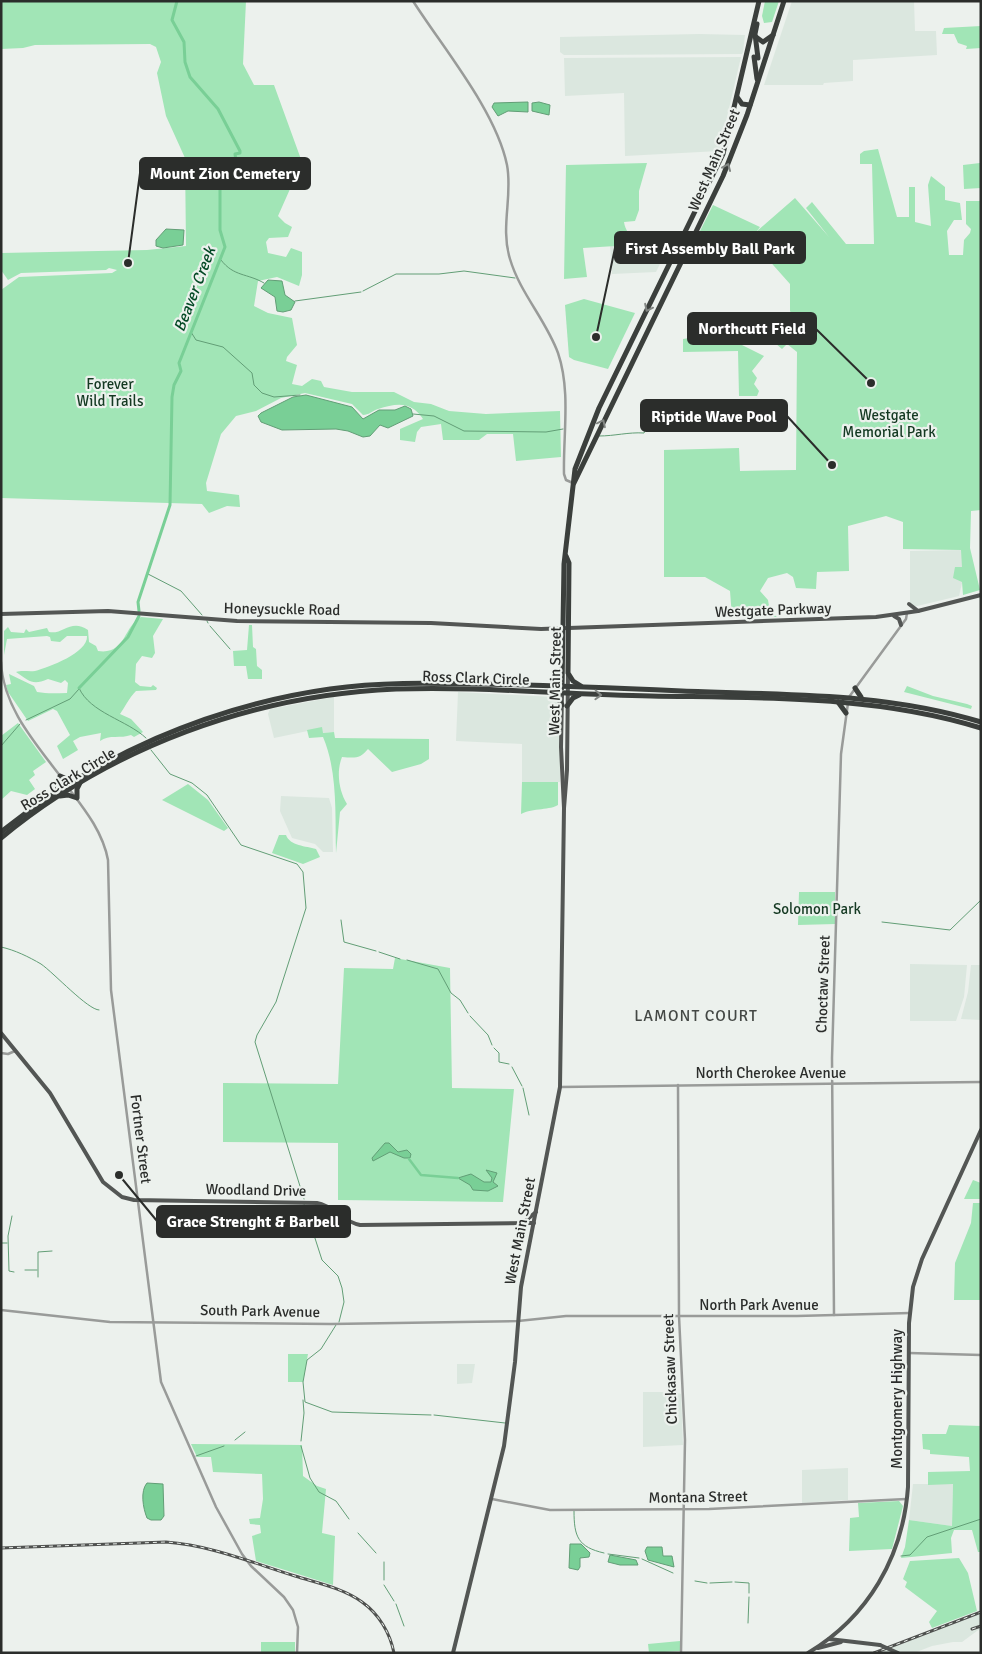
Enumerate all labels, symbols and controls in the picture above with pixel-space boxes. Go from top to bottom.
street label: West Main Street [684,106,744,214]
callout: Mount Zion Cemetery [140,158,310,189]
one-way arrow [720,163,731,172]
text: Mount Zion Cemetery [150,164,300,184]
callout: First Assembly Ball Park [615,232,805,263]
text: First Assembly Ball Park [625,239,796,259]
water label: Beaver Creek [170,242,221,335]
one-way arrow [644,303,654,312]
callout: Northcutt Field [688,313,816,344]
text: Northcutt Field [698,319,806,339]
park label: Forever Wild Trails [76,375,144,410]
callout: Riptide Wave Pool [641,400,787,431]
park label: Westgate Memorial Park [842,406,936,441]
text: Riptide Wave Pool [651,407,777,427]
one-way arrow [596,419,606,428]
street label: Honeysuckle Road [224,599,341,619]
street label: Westgate Parkway [714,599,832,621]
street label: West Main Street [545,626,565,736]
street label: Ross Clark Circle [422,667,530,689]
one-way arrow [594,689,602,700]
street label: Ross Clark Circle [17,744,119,814]
park label: Solomon Park [773,900,862,918]
street label: Choctaw Street [812,935,834,1033]
district label: LAMONT COURT [634,1006,758,1026]
street label: North Cherokee Avenue [696,1064,846,1082]
street label: Fortner Street [127,1093,155,1185]
street label: West Main Street [501,1176,539,1286]
street label: Woodland Drive [205,1180,307,1200]
callout: Grace Strenght & Barbell [157,1206,350,1237]
text: Grace Strenght & Barbell [167,1212,340,1232]
street label: North Park Avenue [699,1296,819,1314]
street label: South Park Avenue [200,1301,320,1321]
street label: Chickasaw Street [659,1313,681,1425]
street label: Montgomery Highway [888,1329,906,1469]
street label: Montana Street [648,1487,748,1507]

